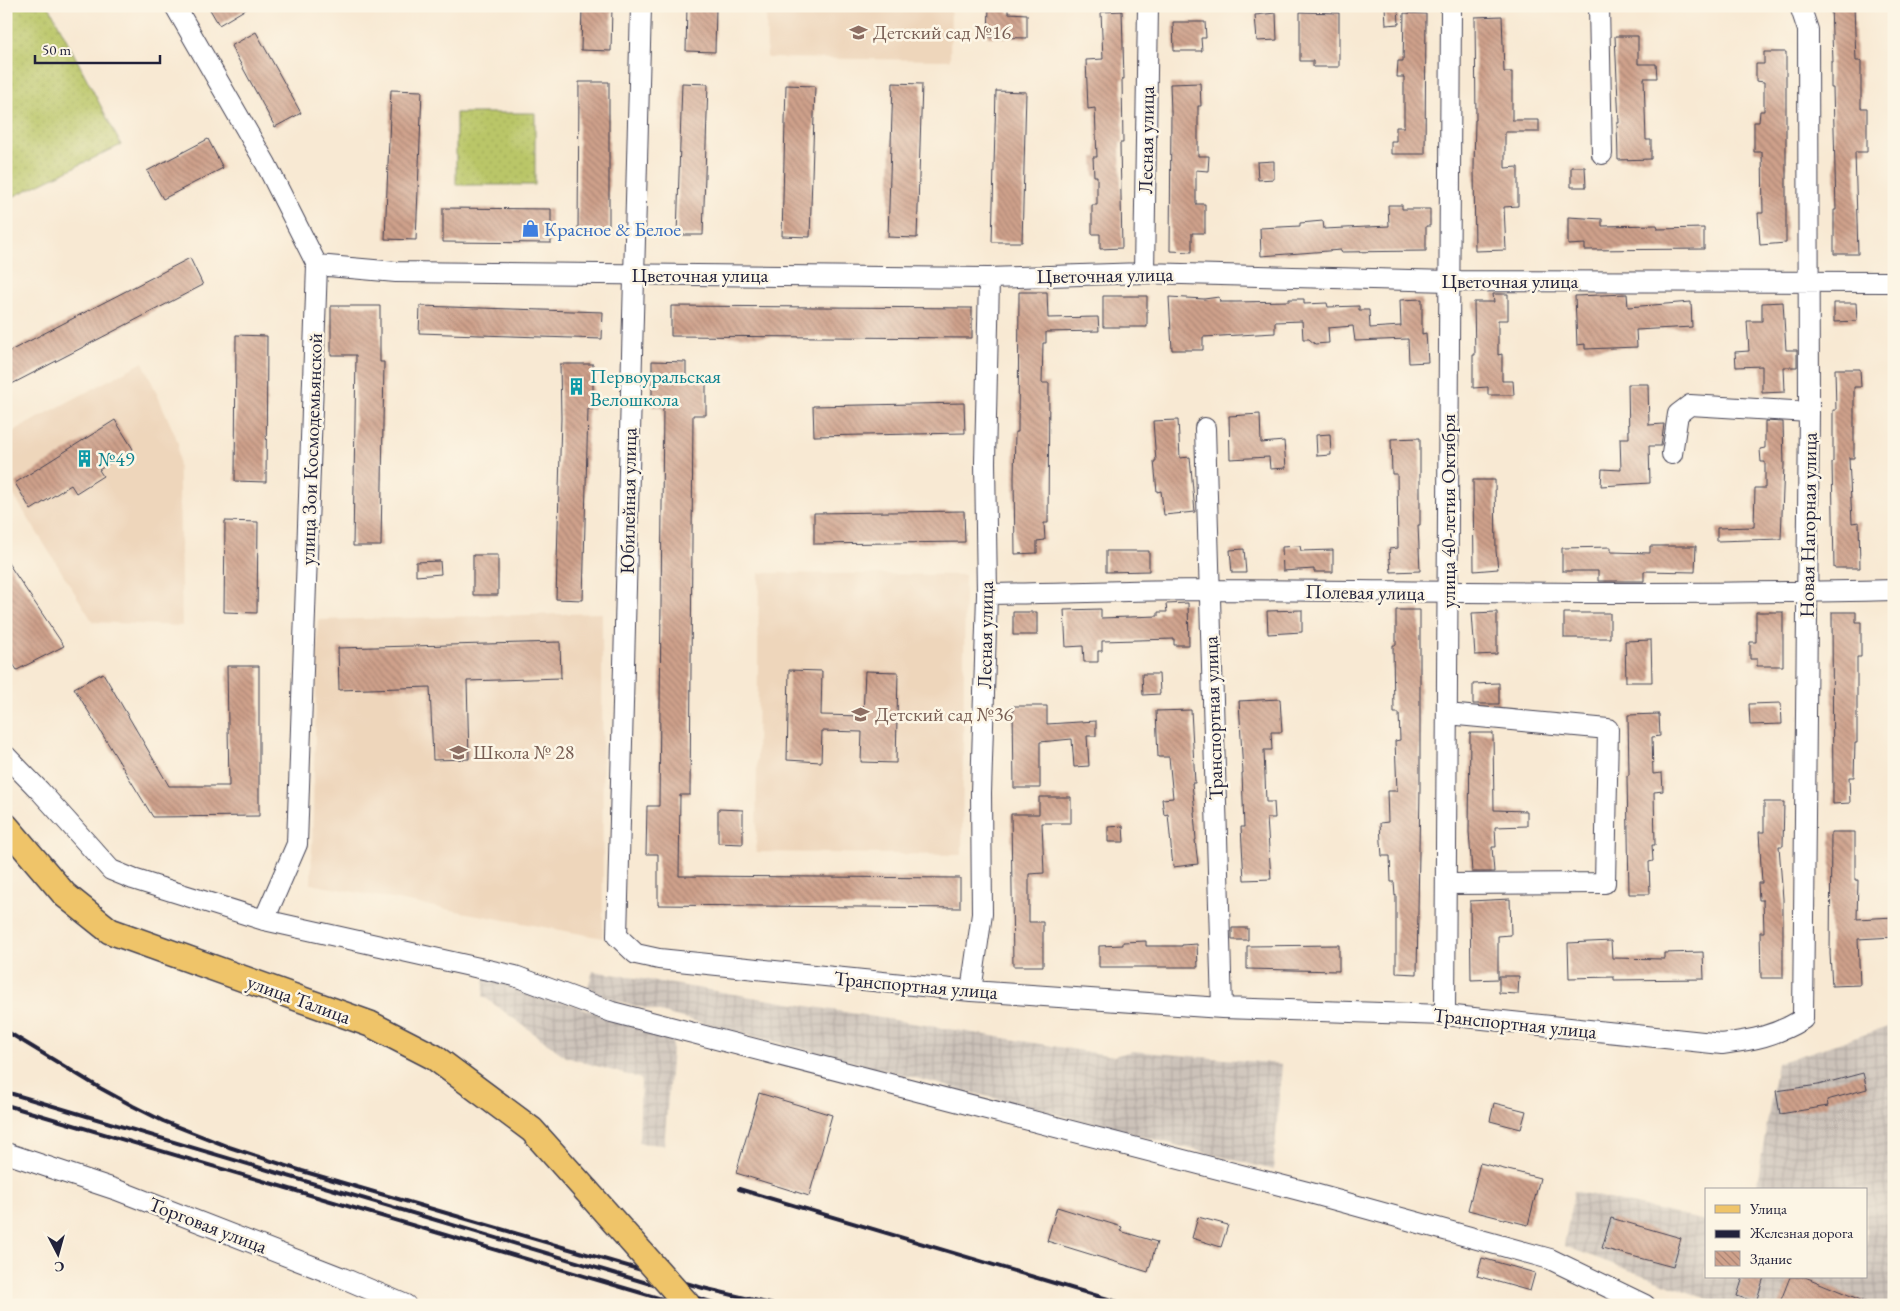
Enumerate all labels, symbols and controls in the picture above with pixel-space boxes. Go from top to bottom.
place label: Детский сад №16 [873,19,1011,45]
school or university icon: Детский сад №16 [849,22,869,42]
scale bar [35,32,160,64]
text: 50 m [42,40,71,59]
street label: Лесная улица [1132,86,1160,194]
place label: Красное & Белое [544,216,681,242]
shop icon: Красное & Белое [520,219,540,239]
street label: Цветочная улица [1036,261,1174,289]
street label: Цветочная улица [632,262,768,288]
street label: Цветочная улица [1442,268,1578,294]
street label: улица Зои Космодемьянской [294,332,328,566]
place label: Первоуральская Велошкола [590,363,721,412]
building icon: Первоуральская Велошкола [566,377,586,397]
street label: улица 40-летия Октября [1435,414,1461,608]
street label: Юбилейная улица [614,427,642,575]
street label: Новая Нагорная улица [1793,432,1823,618]
place label: №49 [98,446,135,472]
building icon: №49 [74,449,94,469]
street label: Полевая улица [1305,578,1425,606]
street label: Лесная улица [971,581,999,689]
street label: Транспортная улица [1197,635,1229,801]
place label: Детский сад №36 [875,701,1013,727]
school or university icon: Детский сад №36 [851,704,871,724]
place label: Школа № 28 [473,739,574,765]
school or university icon: Школа № 28 [449,742,469,762]
street label: Транспортная улица [833,965,999,1005]
street label: улица Талица [244,968,354,1030]
street label: Транспортная улица [1432,1001,1598,1045]
legend [1705,1188,1868,1278]
street label: Торговая улица [145,1191,271,1259]
text: Улица [1749,1199,1787,1218]
text: Железная дорога [1749,1223,1853,1242]
north arrow [32,1228,82,1278]
text: Здание [1750,1249,1792,1268]
text: С [53,1257,65,1276]

